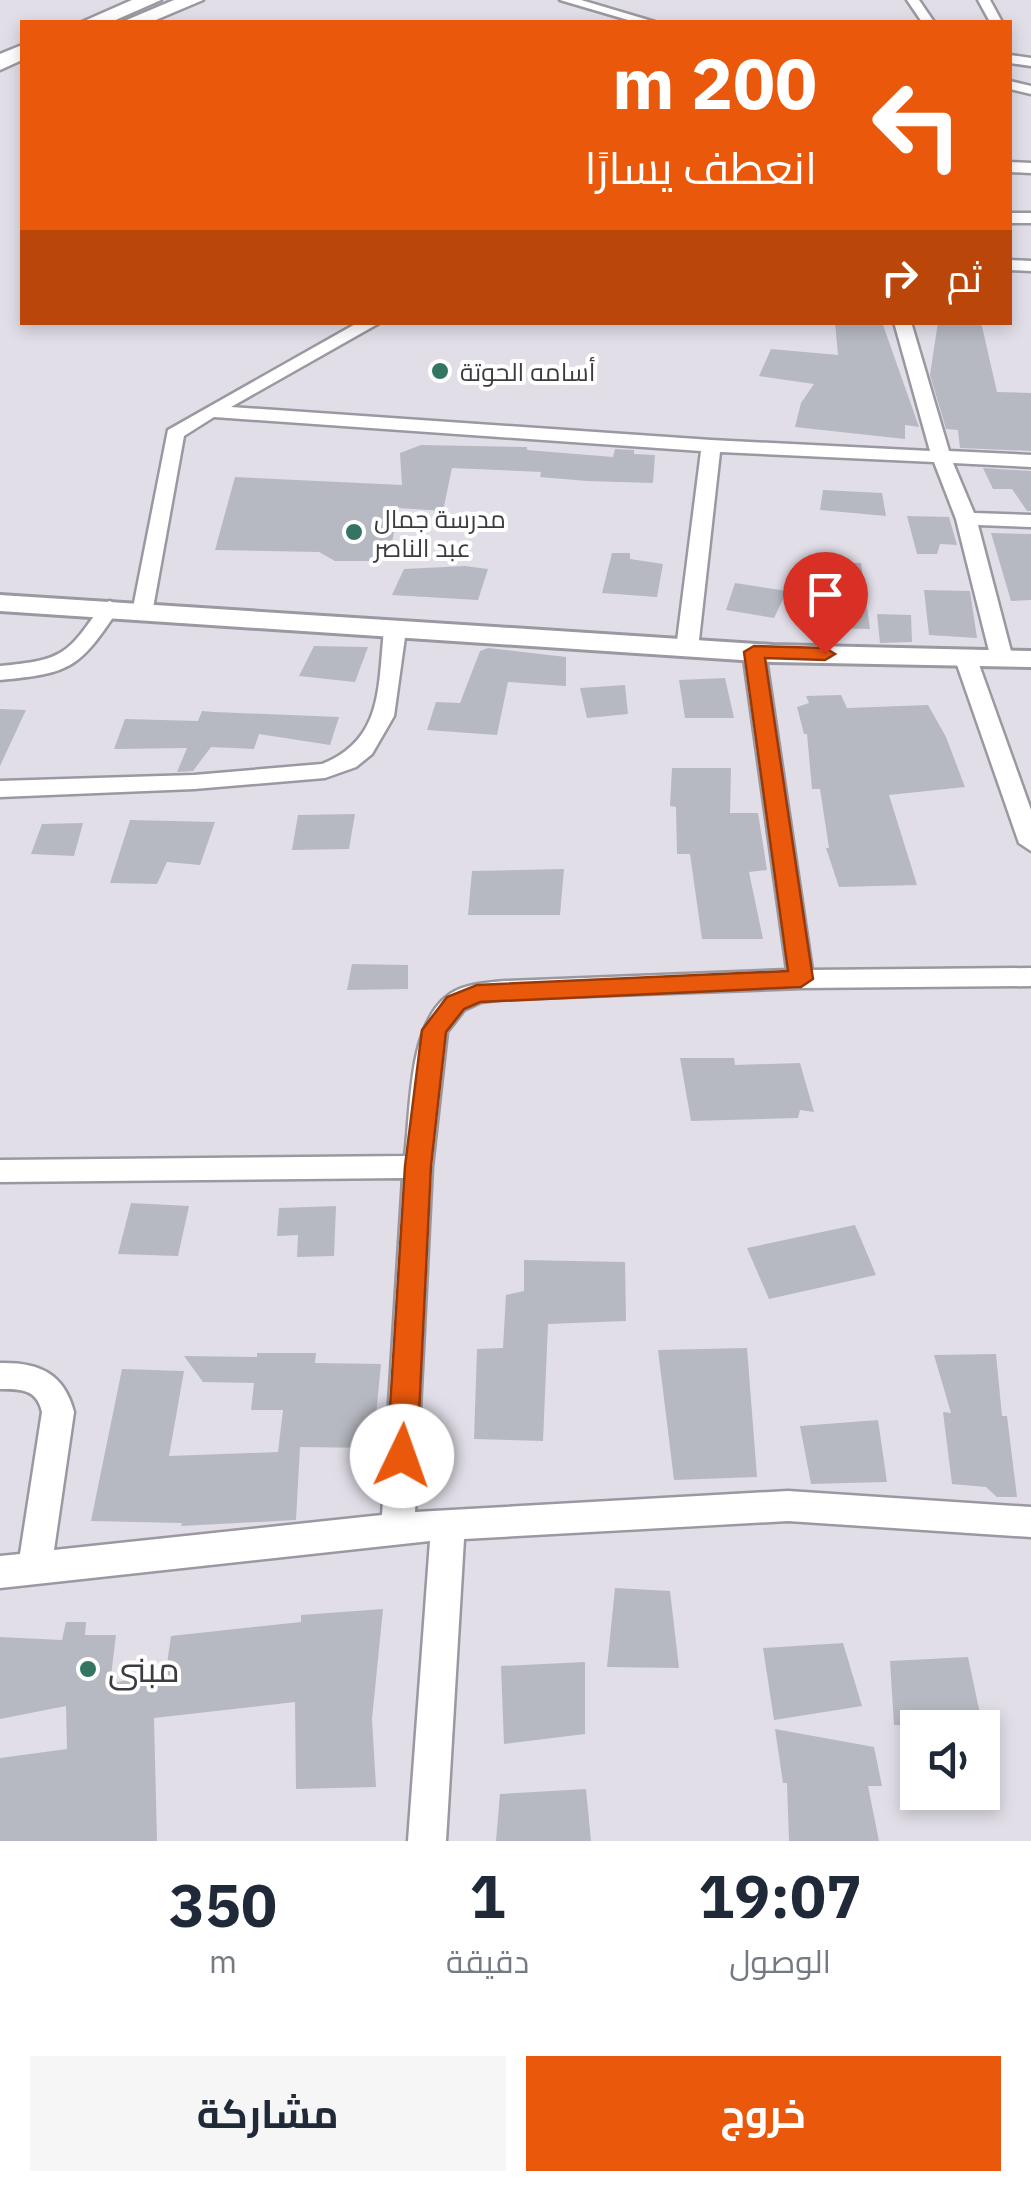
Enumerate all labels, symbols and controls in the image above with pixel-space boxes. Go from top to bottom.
text: 200 m [612,37,817,128]
icon: left [852,60,982,190]
text: انعطف يسارًا [585,138,817,196]
icon: right [872,250,927,305]
text: ثم [947,253,982,302]
place label: أسامه الحوتة [460,355,595,388]
marker: أسامه الحوتة [429,360,451,382]
place label: مدرسة جمال عبد الناصر [372,502,506,564]
marker: مدرسة جمال عبد الناصر [343,521,365,543]
pin [783,552,868,655]
icon: arrive [798,567,853,622]
position arrow [350,1404,454,1508]
place label: مبنى [108,1646,180,1692]
marker: مبنى [77,1658,99,1680]
map controls [900,1710,1000,1810]
button: sound [900,1710,1000,1810]
text: 1 [470,1856,506,1935]
text: 19:07 [698,1856,862,1935]
text: 350 [169,1865,277,1944]
text: m [209,1940,237,1982]
text: دقيقة [446,1940,529,1982]
text: الوصول [729,1940,831,1982]
button: مشاركة [30,2056,506,2171]
button: خروج [526,2056,1001,2171]

